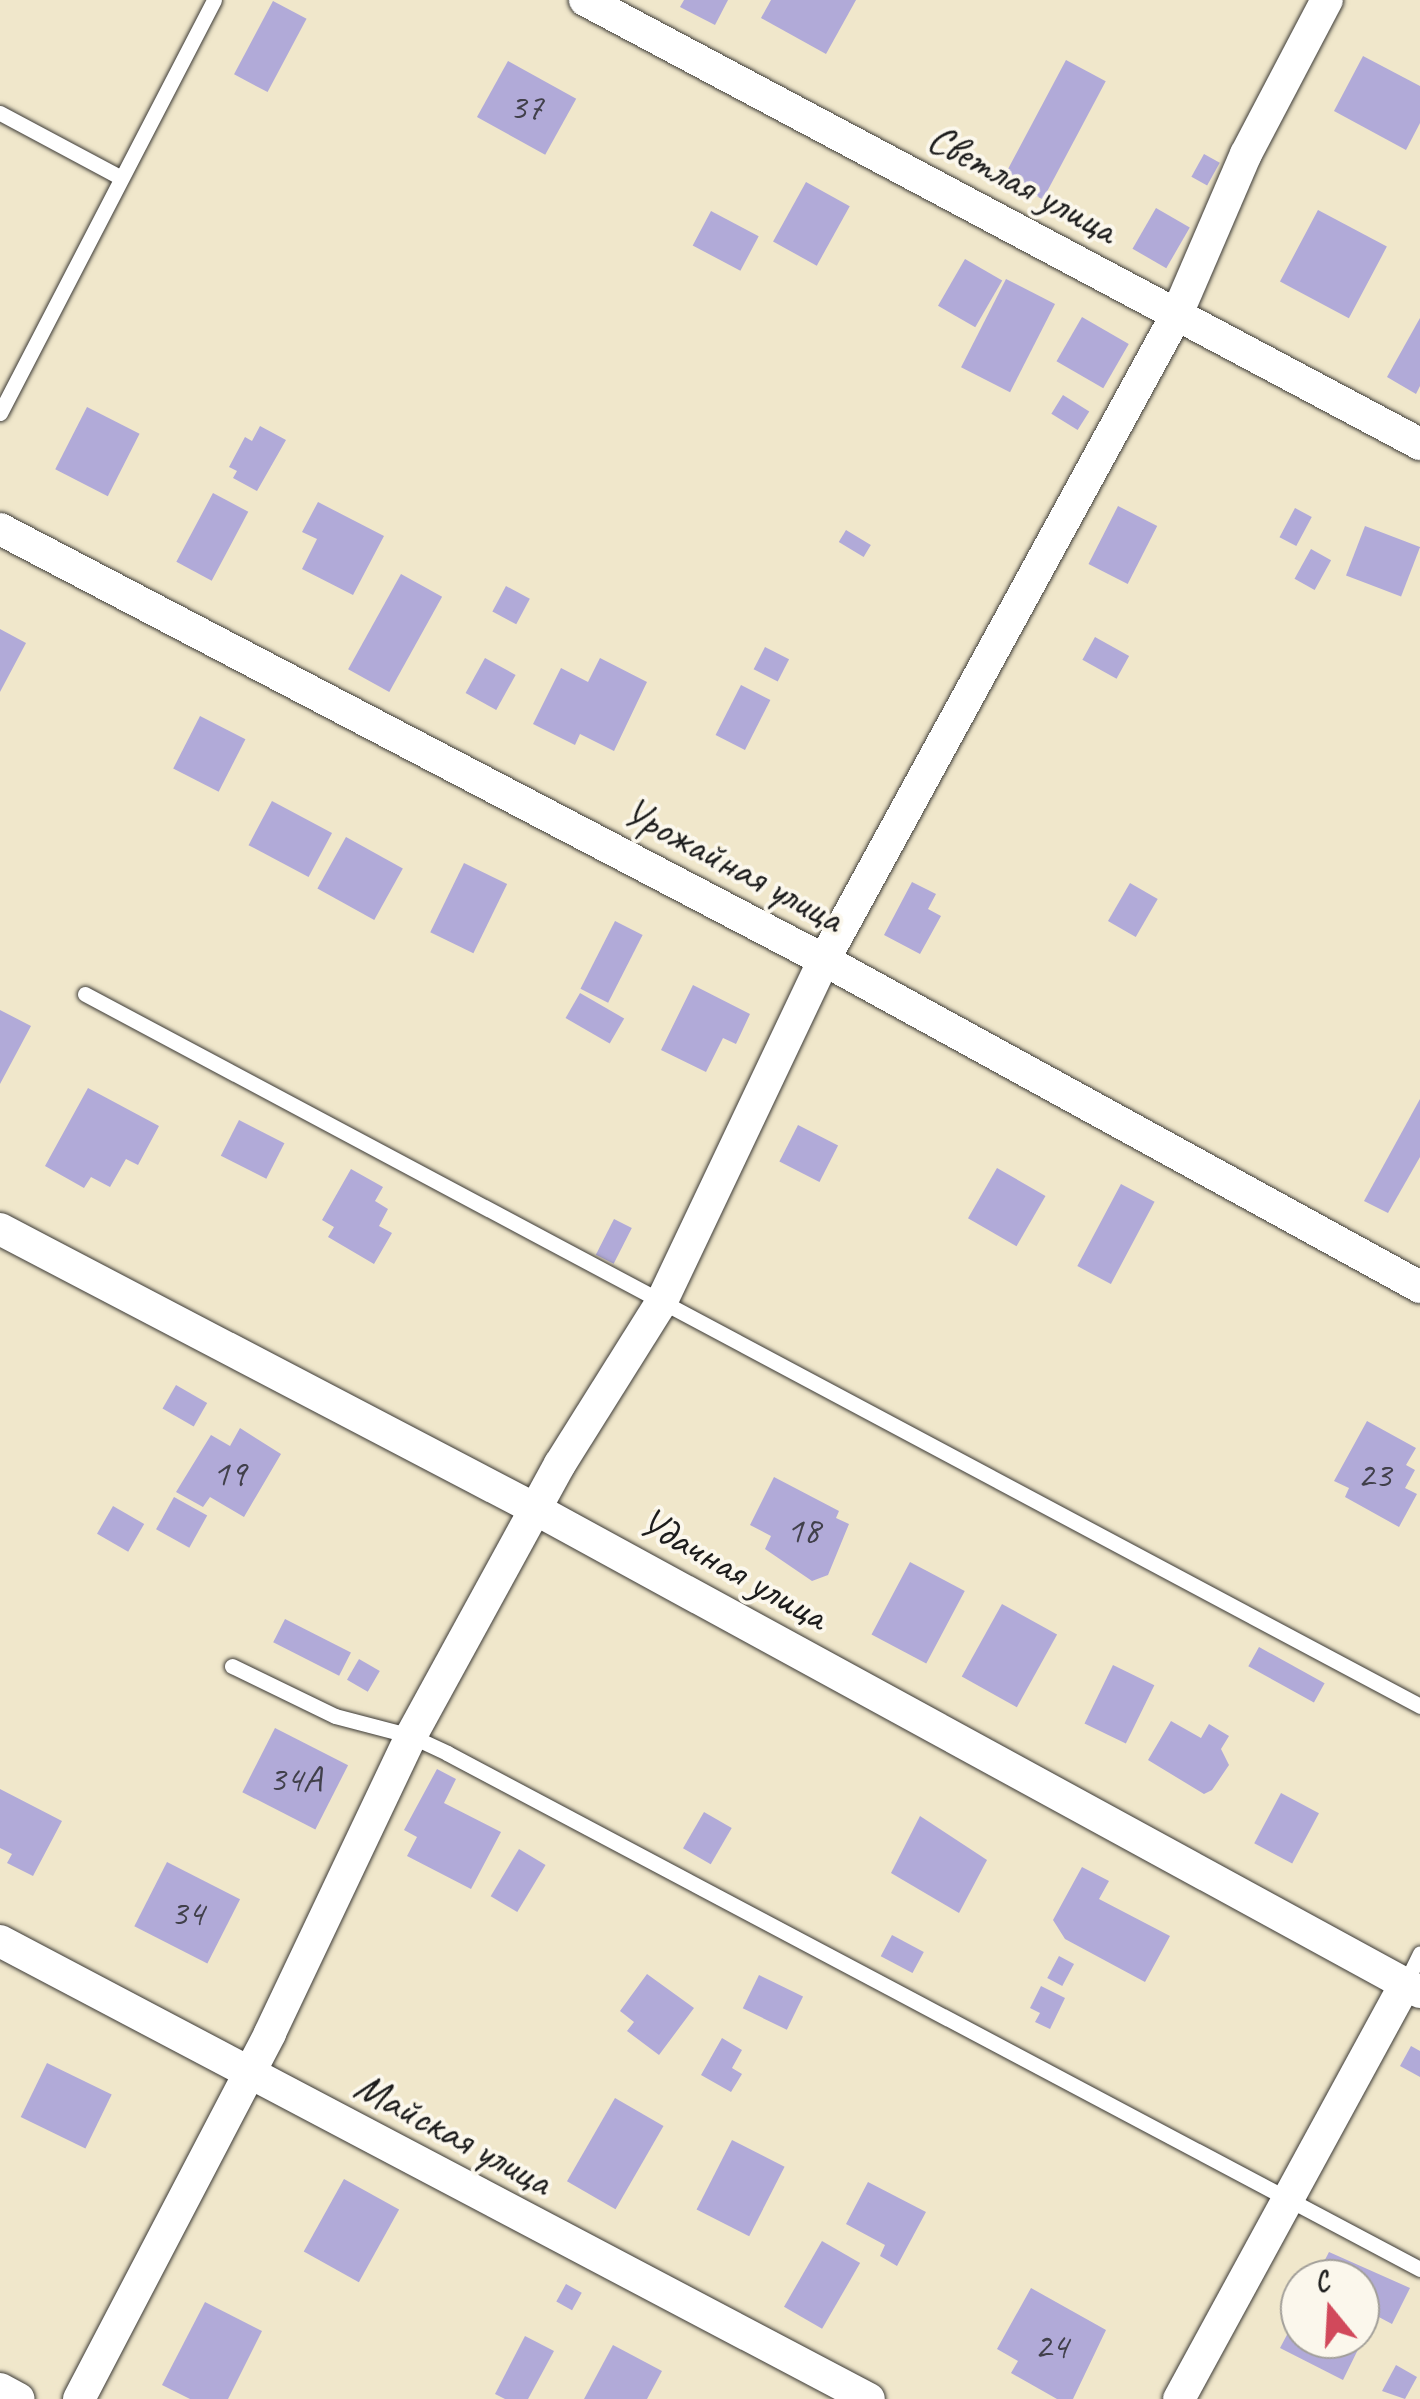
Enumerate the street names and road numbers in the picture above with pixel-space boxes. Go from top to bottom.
street label: Светлая улица [919,113,1125,255]
street label: Урожайная улица [612,785,854,945]
street label: Удачная улица [630,1497,836,1641]
street label: Майская улица [345,2060,561,2208]

